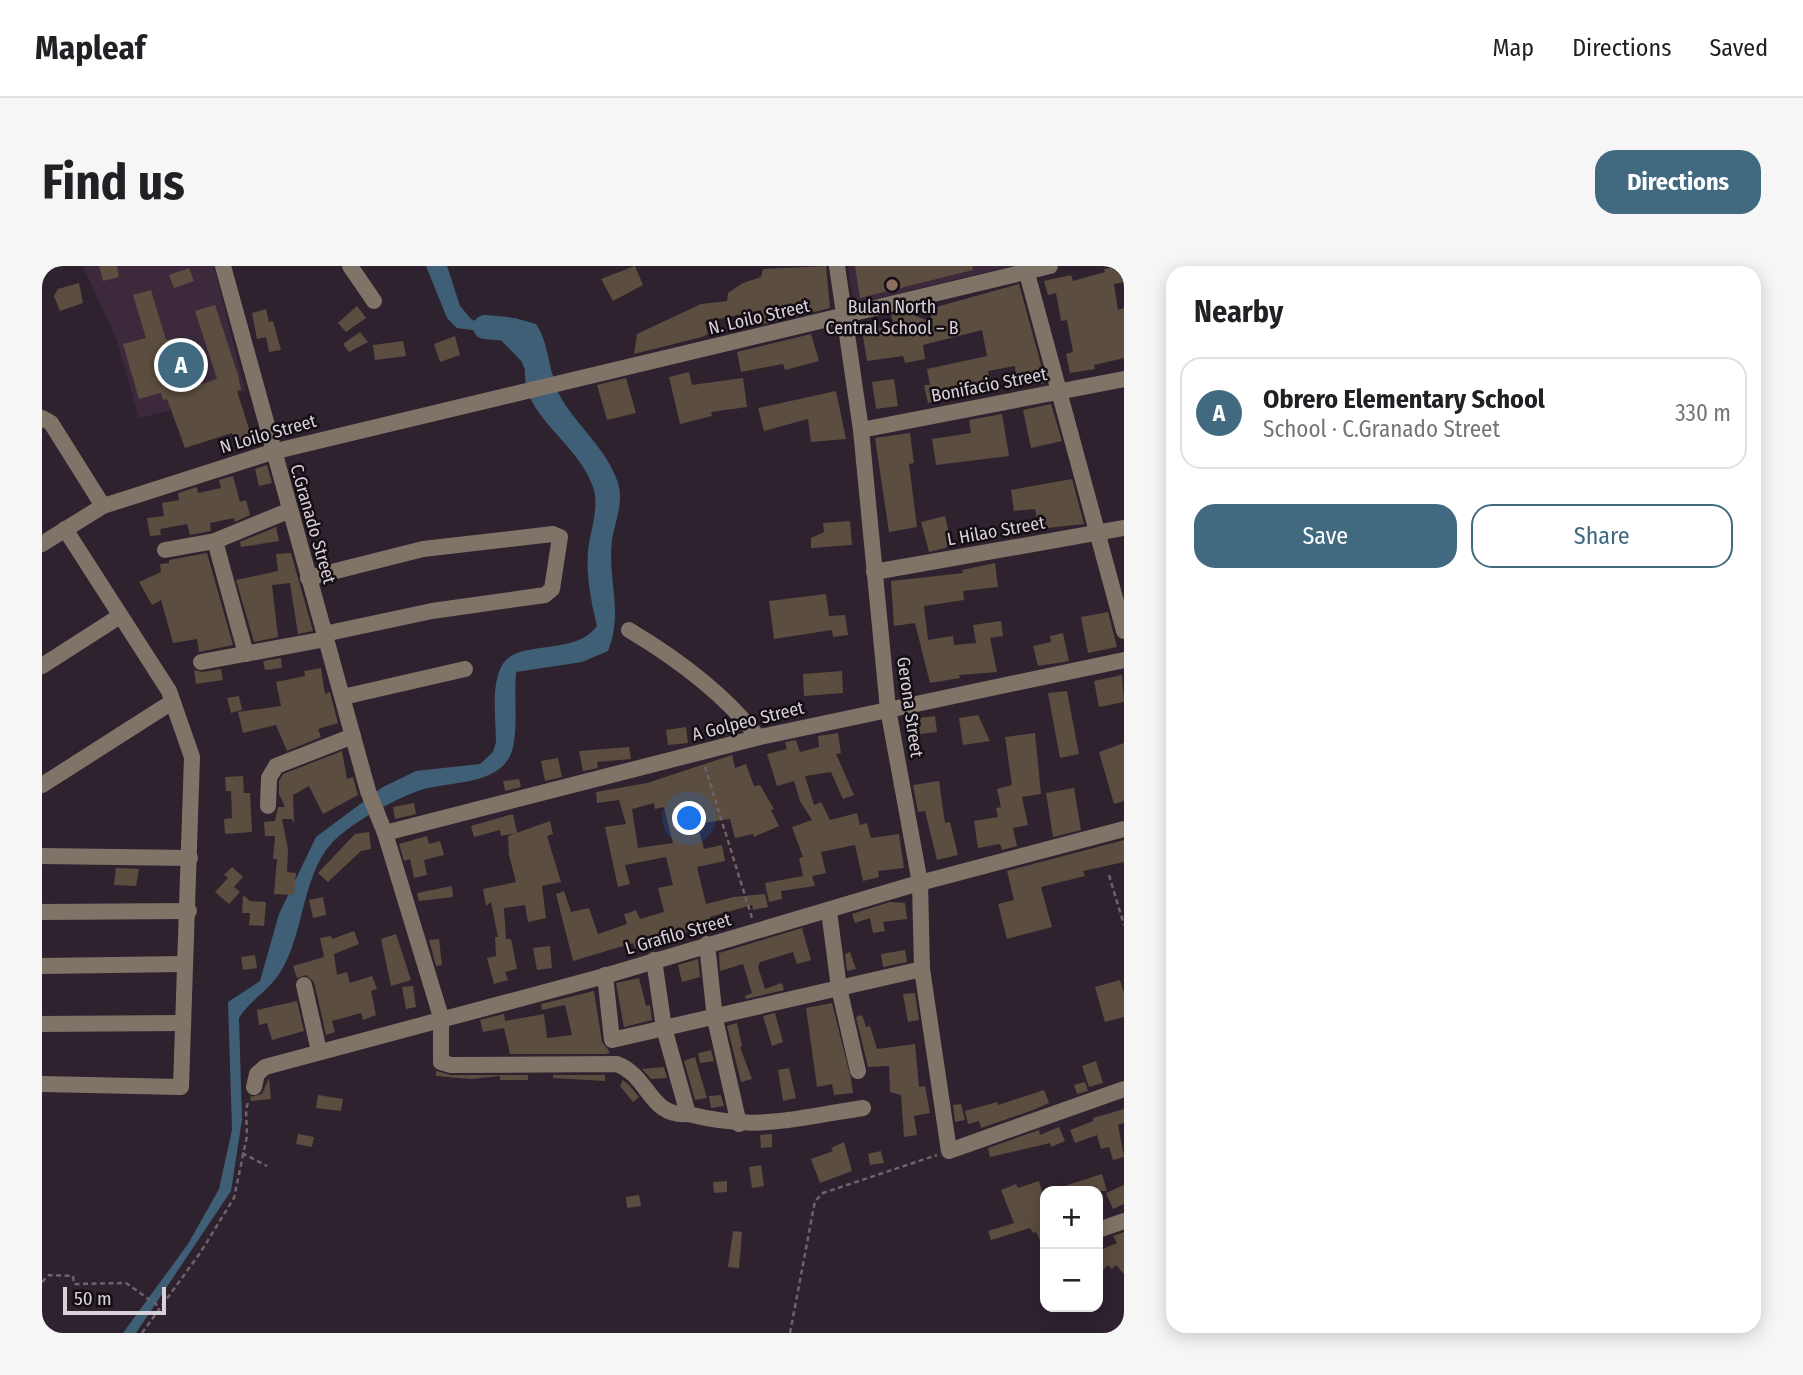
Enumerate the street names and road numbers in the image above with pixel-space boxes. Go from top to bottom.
street label: N. Loilo Street [706,295,812,339]
street label: Bonifacio Street [929,363,1049,407]
street label: N Loilo Street [217,410,319,458]
street label: C.Granado Street [285,462,341,586]
street label: L Hilao Street [945,512,1047,550]
street label: Gerona Street [892,655,928,759]
street label: A Golpeo Street [690,696,806,746]
street label: L Grafilo Street [623,908,734,960]

